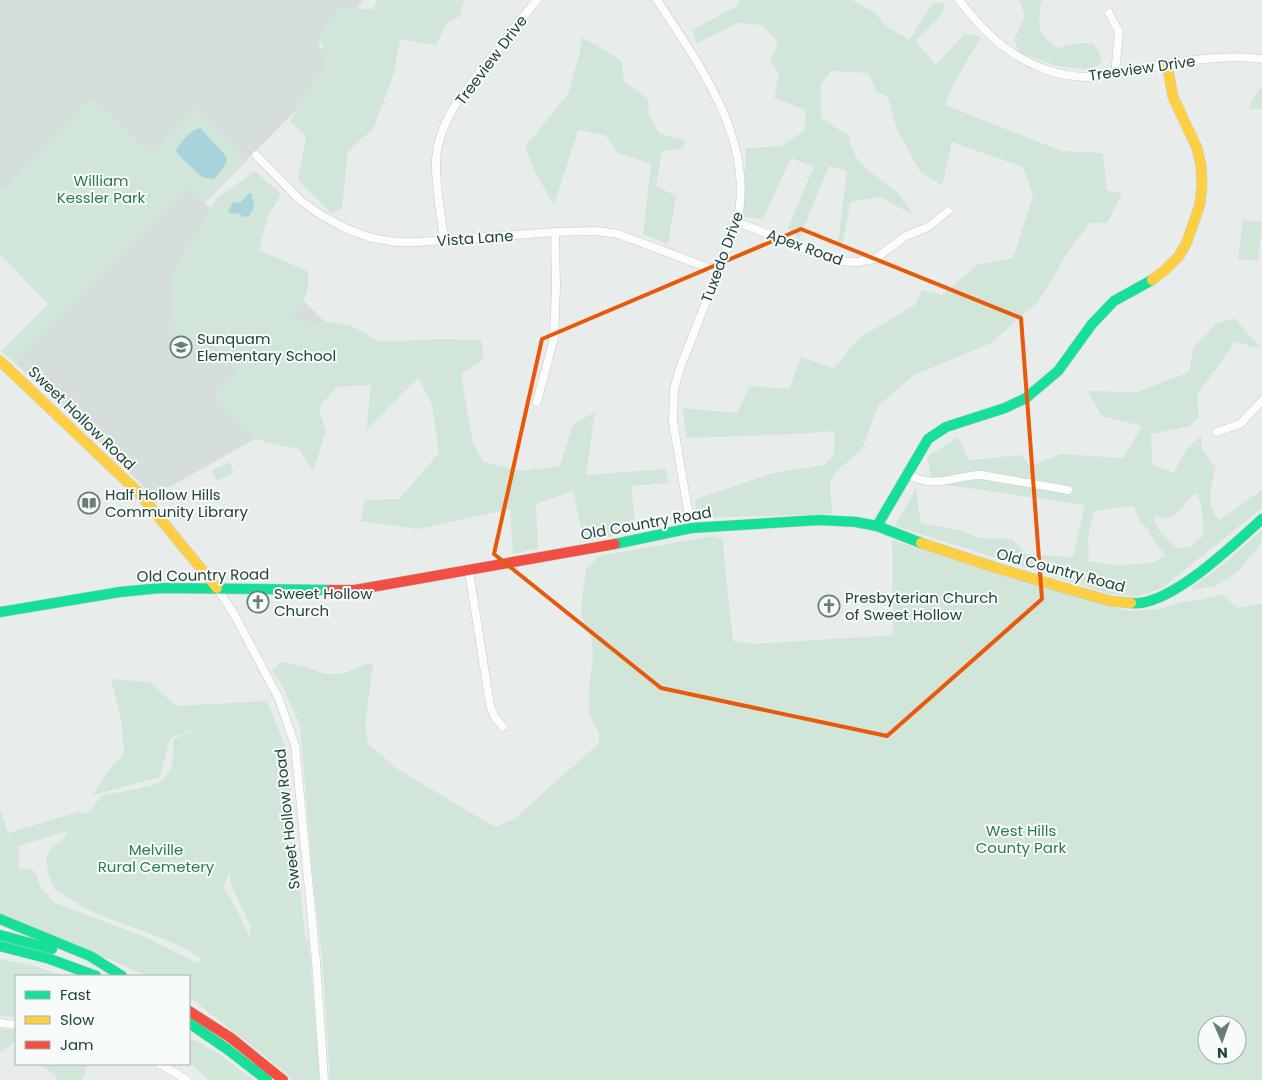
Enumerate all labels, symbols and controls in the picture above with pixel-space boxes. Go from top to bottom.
street label: Treeview Drive [450,11,532,109]
street label: Treeview Drive [1087,50,1197,86]
park label: William Kessler Park [57,170,146,208]
street label: Tuxedo Drive [696,209,748,305]
street label: Apex Road [764,223,846,271]
street label: Vista Lane [436,225,514,251]
place label: Sunquam Elementary School [197,328,336,366]
school or university icon: Sunquam Elementary School [169,335,193,359]
street label: Sweet Hollow Road [24,361,140,475]
place label: Half Hollow Hills Community Library [105,484,249,522]
library icon: Half Hollow Hills Community Library [77,491,101,515]
street label: Old Country Road [579,501,713,545]
street label: Old Country Road [994,543,1128,597]
street label: Old Country Road [137,563,269,587]
place label: Sweet Hollow Church [274,583,373,621]
place label: Presbyterian Church of Sweet Hollow [845,587,998,625]
church icon: Sweet Hollow Church [246,590,270,614]
church icon: Presbyterian Church of Sweet Hollow [817,594,841,618]
street label: Sweet Hollow Road [269,748,305,890]
park label: West Hills County Park [976,820,1066,858]
park label: Melville Rural Cemetery [98,839,215,877]
legend [15,975,190,1065]
text: Fast [60,984,91,1005]
text: Slow [60,1009,95,1030]
north arrow [1197,1015,1247,1065]
text: Jam [60,1034,94,1055]
text: N [1217,1043,1228,1063]

